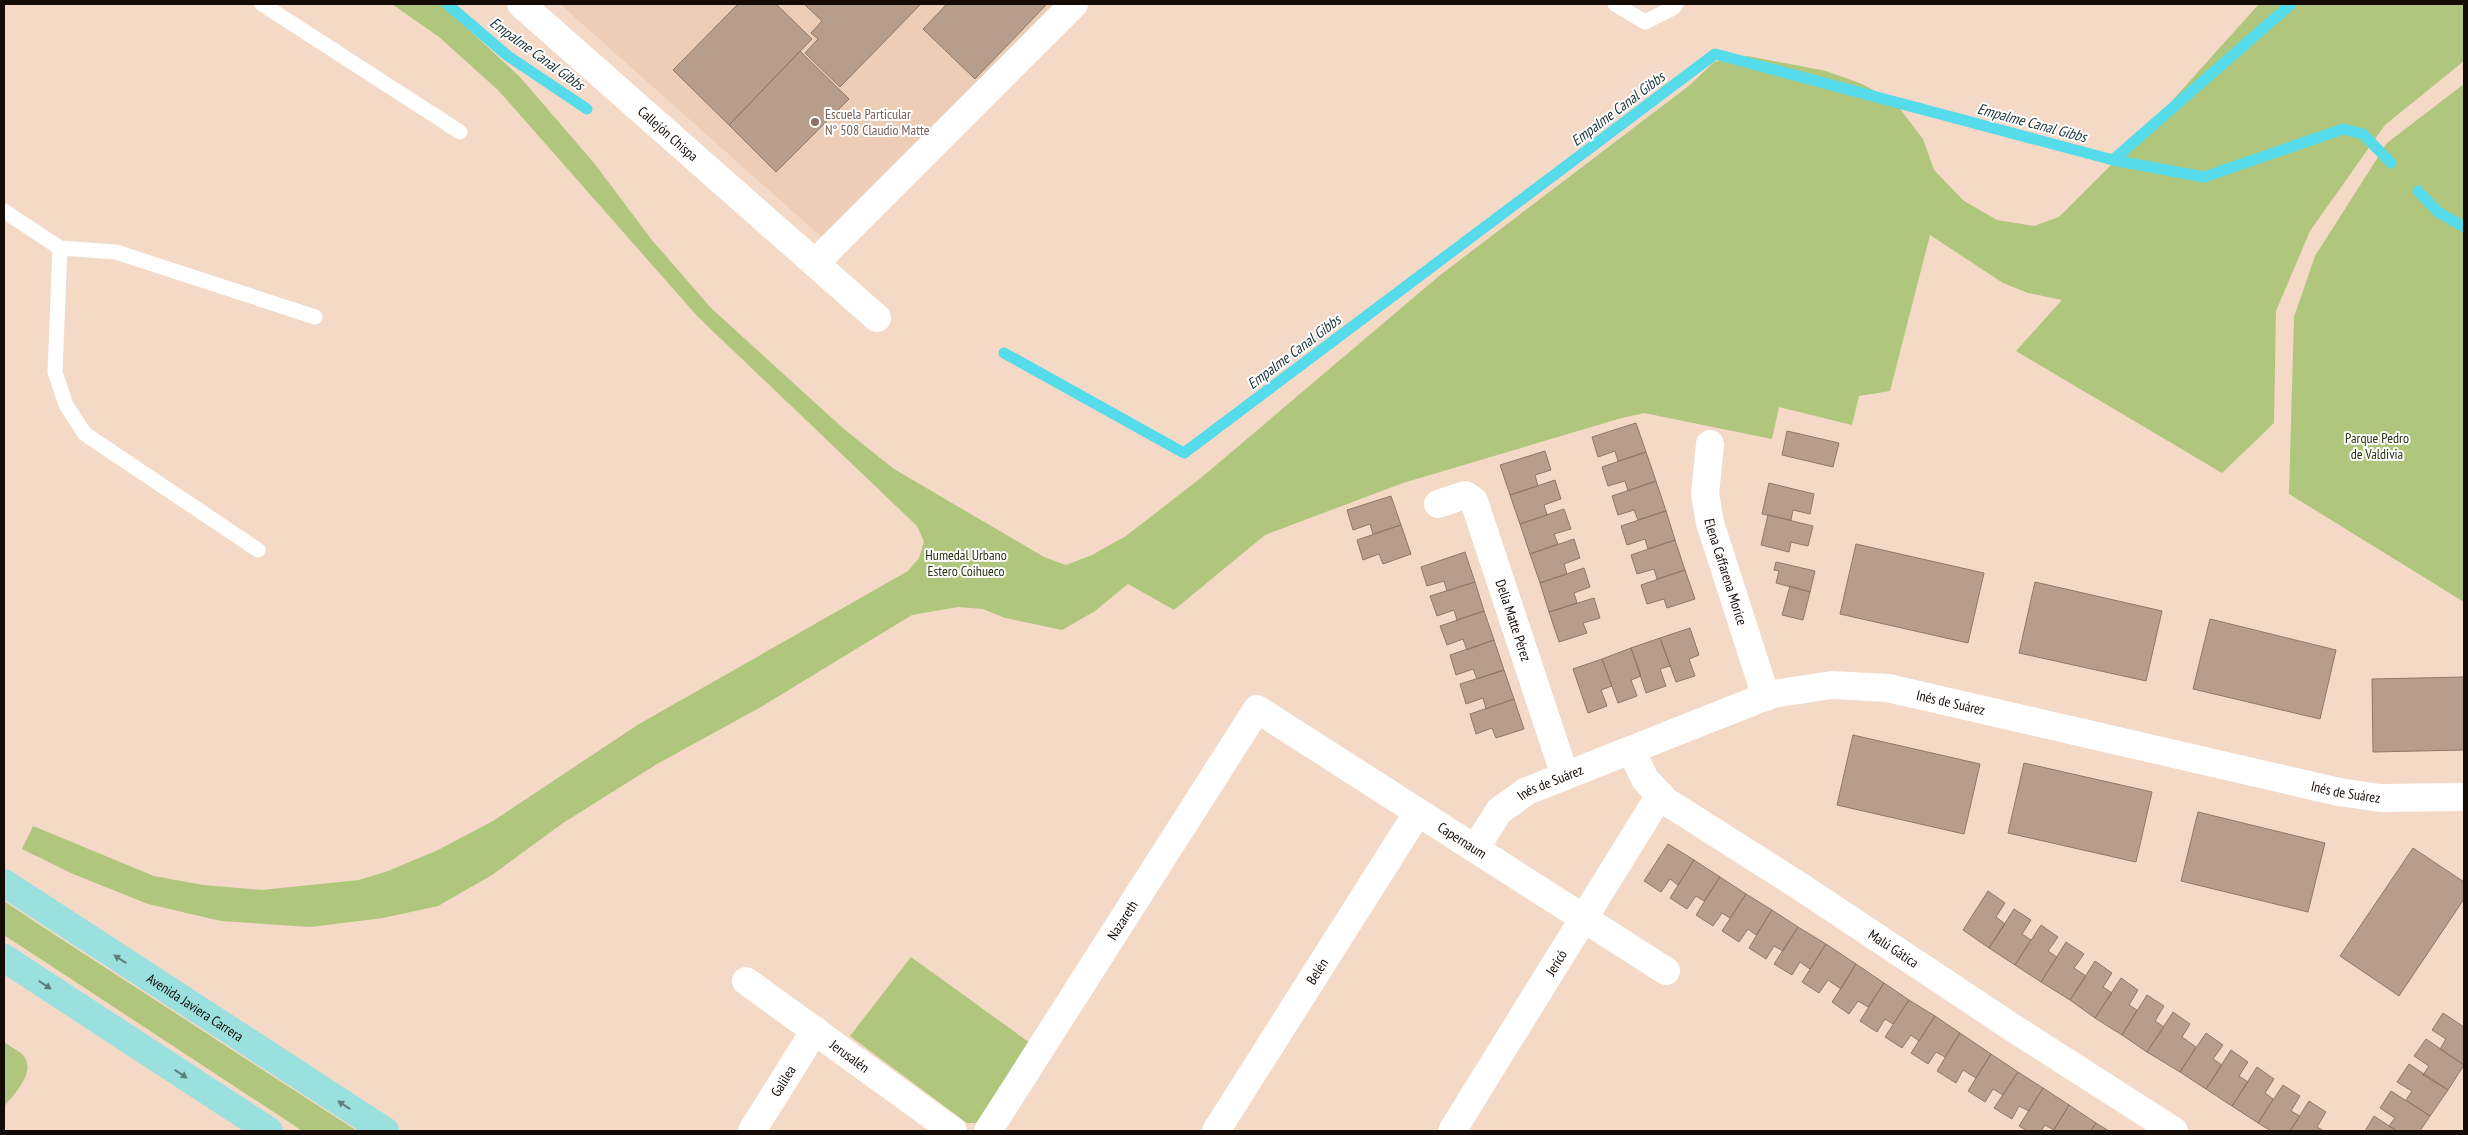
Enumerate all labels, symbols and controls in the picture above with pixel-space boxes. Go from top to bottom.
water label: Empalme Canal Gibbs [486,13,590,95]
water label: Empalme Canal Gibbs [1567,66,1670,150]
water label: Empalme Canal Gibbs [1976,99,2091,147]
street label: Callejón Chispa [634,102,702,165]
place label: Escuela Particular N° 508 Claudio Matte [825,105,930,139]
marker: Escuela Particular N° 508 Claudio Matte [809,116,821,128]
water label: Empalme Canal Gibbs [1243,309,1346,393]
park label: Parque Pedro de Valdivia [2345,429,2409,463]
street label: Elena Caffarena Morice [1700,517,1751,628]
park label: Humedal Urbano Estero Coihueco [925,546,1007,580]
street label: Delia Matte Pérez [1492,577,1535,664]
street label: Inés de Suárez [1915,686,1987,719]
street label: Inés de Suárez [1513,761,1586,804]
street label: Inés de Suárez [2309,777,2381,807]
street label: Capernaum [1434,818,1490,863]
street label: Nazareth [1103,897,1142,943]
street label: Malú Gática [1865,925,1922,972]
street label: Jericó [1541,946,1571,980]
one-way arrow [113,954,127,963]
street label: Belén [1302,955,1332,988]
street label: Avenida Javiera Carrera [143,969,247,1045]
one-way arrow [38,980,51,990]
street label: Jerusalén [825,1035,873,1076]
street label: Galilea [767,1062,800,1100]
one-way arrow [174,1069,187,1078]
one-way arrow [337,1100,351,1109]

